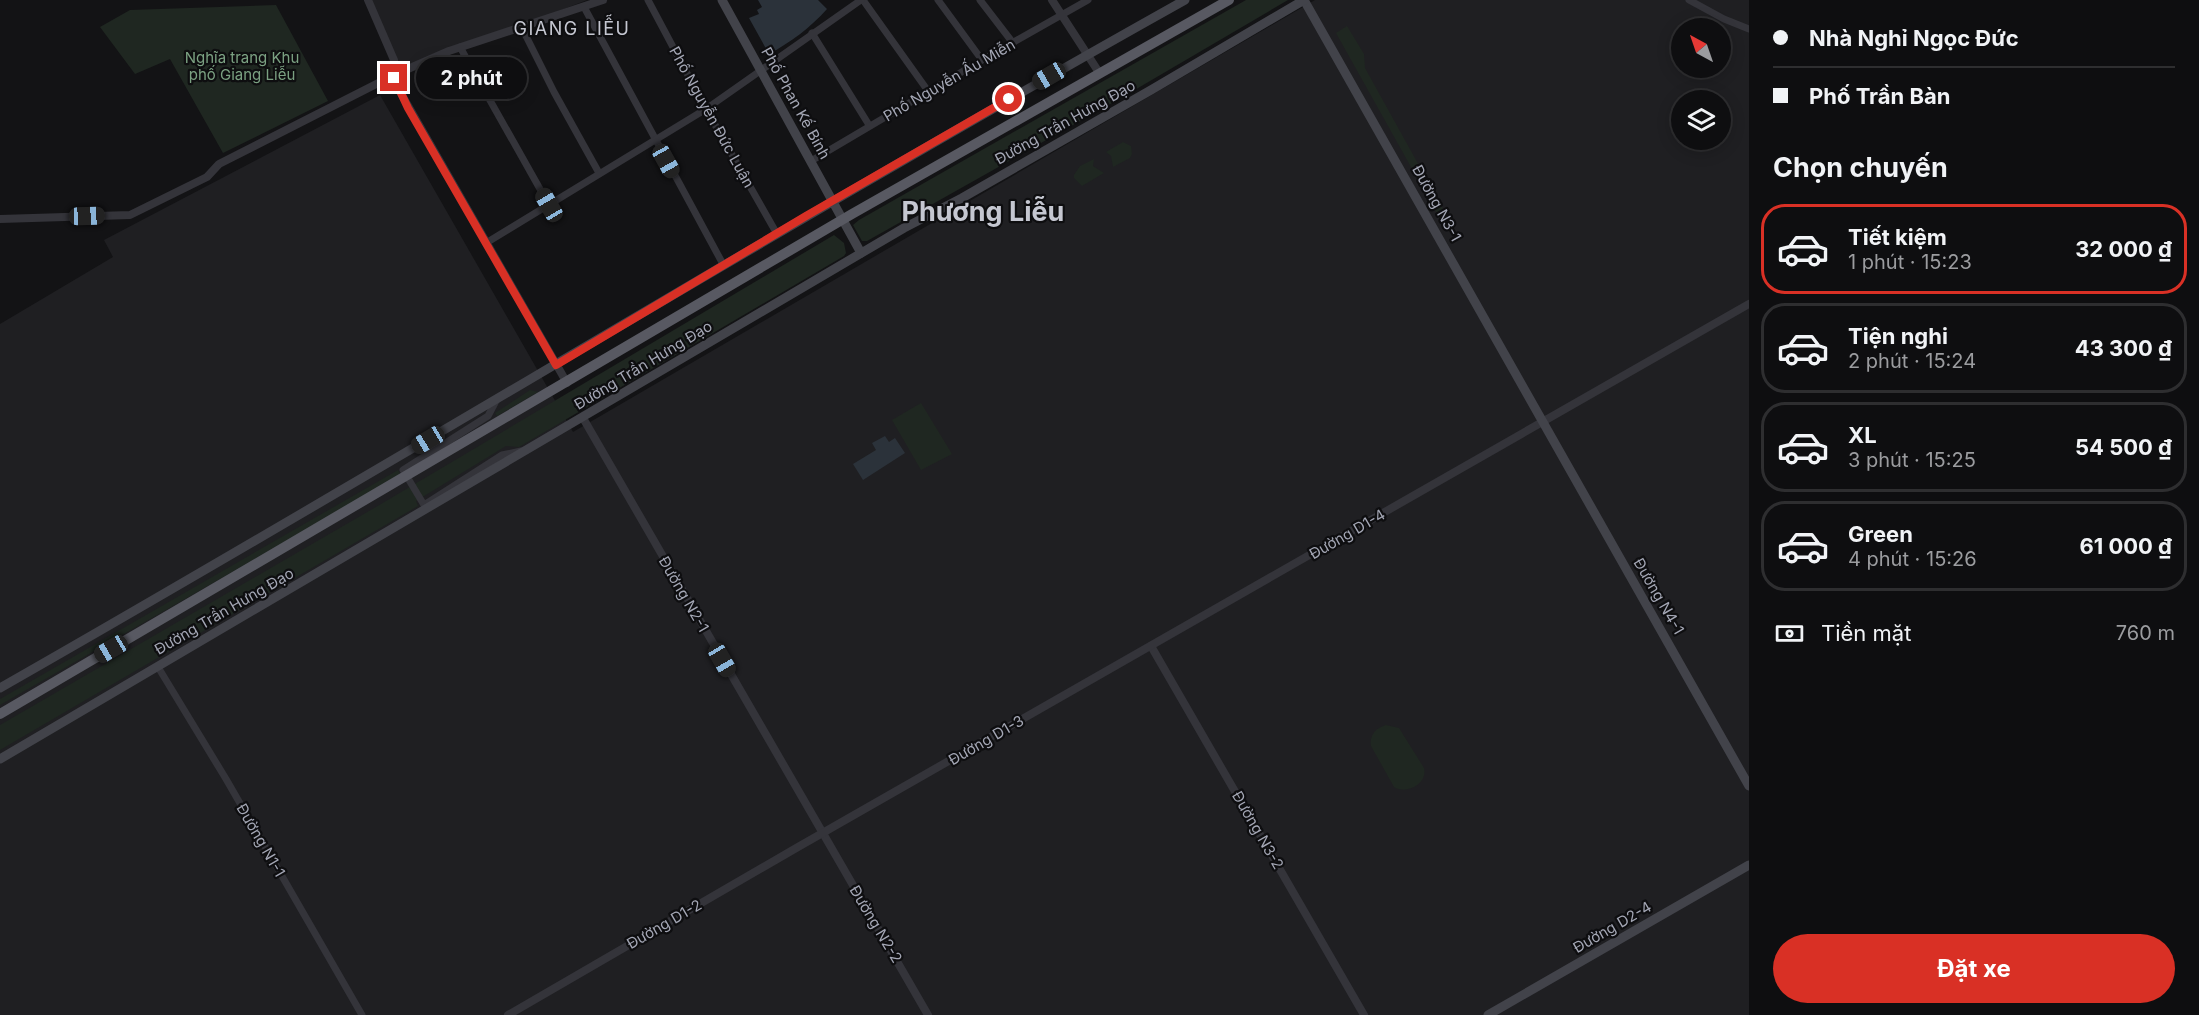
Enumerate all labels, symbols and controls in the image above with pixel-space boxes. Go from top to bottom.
district label: GIANG LIỄU [514,14,630,39]
north arrow [1671,18,1731,78]
map controls [1671,18,1731,150]
text: Nhà Nghỉ Ngọc Đức [1809,25,2019,51]
street label: Phố Nguyễn Ấu Miễn [879,33,1018,126]
street label: Phố Nguyễn Đức Luận [665,43,759,191]
street label: Phố Phan Kế Bính [757,44,835,162]
park label: Nghĩa trang Khu phố Giang Liễu [185,48,299,84]
callout: 2 phút [415,57,526,99]
car [1029,59,1069,93]
route end [380,64,407,91]
text: 2 phút [440,66,503,90]
street label: Đường Trần Hưng Đạo [991,75,1139,169]
text: Phố Trần Bàn [1809,83,1950,109]
route start [995,85,1022,112]
button: layers [1671,90,1731,150]
car [649,141,683,181]
text: Chọn chuyến [1773,151,1948,184]
street label: Đường N3-1 [1408,161,1466,245]
car [532,185,566,225]
district label: Phương Liễu [902,195,1064,228]
car [69,206,105,226]
icon: car [1776,222,1830,276]
text: Tiết kiệm [1848,224,1947,250]
text: 32 000 ₫ [2075,236,2172,262]
text: 1 phút · 15:23 [1848,250,1972,274]
street label: Đường Trần Hưng Đạo [570,316,716,414]
icon: car [1776,321,1830,375]
text: Tiện nghi [1848,323,1948,349]
text: 43 300 ₫ [2075,335,2172,361]
text: 2 phút · 15:24 [1848,349,1976,373]
icon: car [1776,420,1830,474]
text: XL [1848,422,1877,448]
car [408,423,448,457]
text: 54 500 ₫ [2075,434,2172,460]
text: 3 phút · 15:25 [1848,448,1976,472]
street label: Đường D1-4 [1306,505,1388,563]
icon: car [1776,519,1830,573]
text: Green [1848,521,1913,547]
text: 61 000 ₫ [2079,533,2172,559]
text: 4 phút · 15:26 [1848,547,1977,571]
street label: Đường N2-1 [655,553,713,635]
street label: Đường N4-1 [1630,555,1688,637]
street label: Đường Trần Hưng Đạo [151,563,297,659]
icon: cash [1773,617,1806,650]
text: Tiền mặt [1821,620,1911,646]
text: 760 m [2116,621,2175,645]
car [91,632,131,666]
car [705,640,739,680]
street label: Đường D1-3 [945,711,1027,769]
street label: Đường N3-2 [1228,788,1288,872]
street label: Đường N1-1 [232,800,290,880]
street label: Đường N2-2 [845,882,907,966]
street label: Đường D1-2 [623,895,705,953]
street label: Đường D2-4 [1569,897,1655,957]
button: Đặt xe [1773,934,2175,1003]

